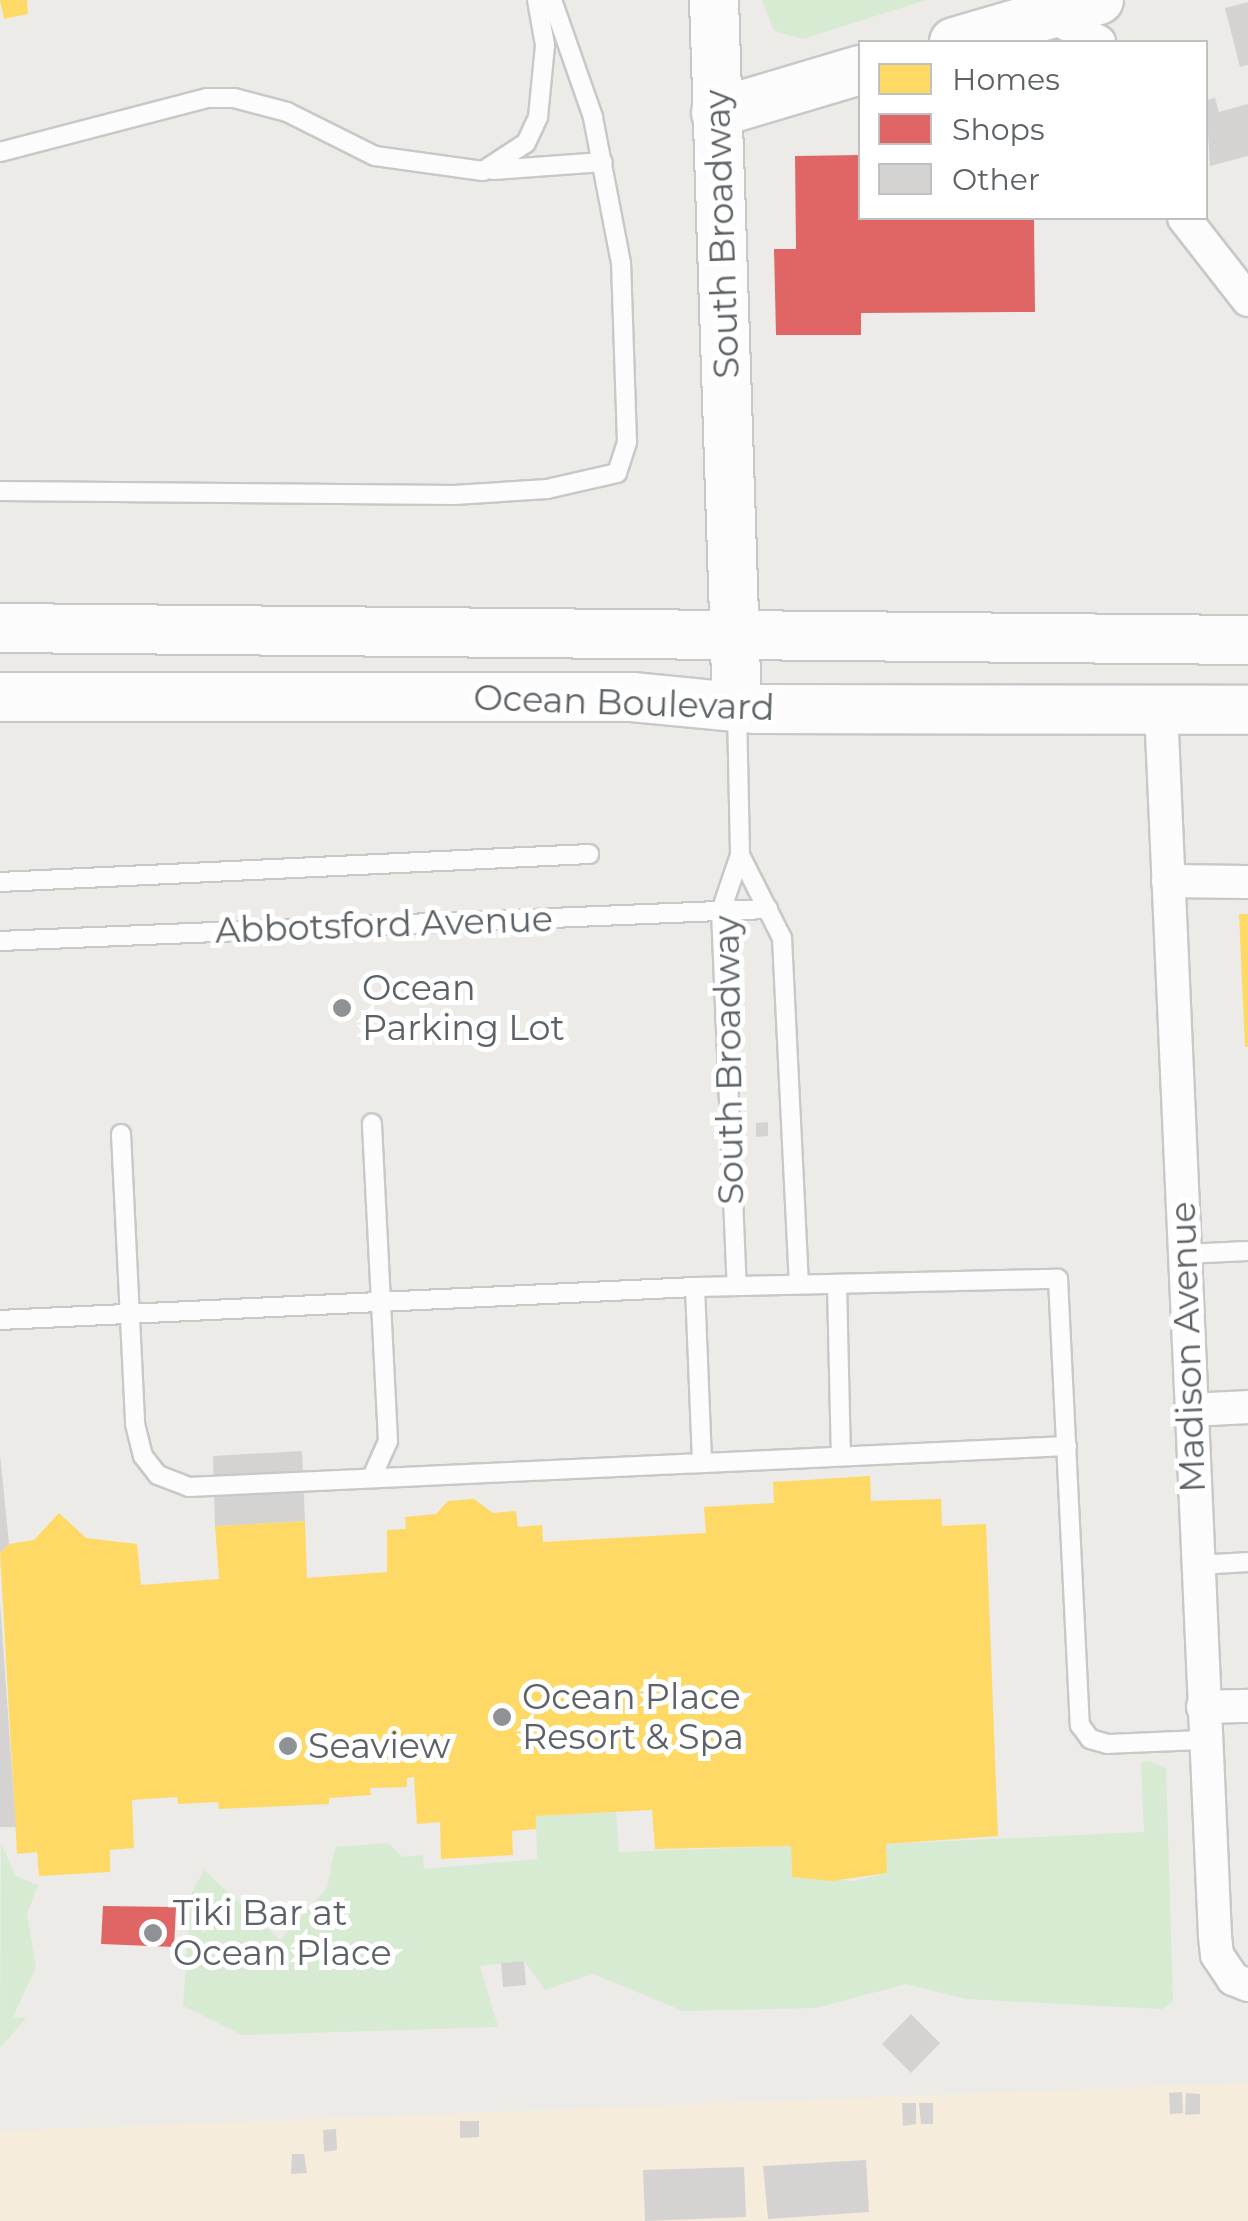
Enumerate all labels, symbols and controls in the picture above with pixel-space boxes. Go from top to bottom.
legend [858,40,1208,220]
text: Homes [952,61,1060,98]
street label: South Broadway [696,89,748,379]
text: Shops [952,111,1045,148]
text: Other [952,161,1040,198]
street label: Ocean Boulevard [473,677,775,729]
street label: Abbotsford Avenue [214,898,554,952]
street label: South Broadway [705,915,753,1205]
place label: Ocean Parking Lot [362,967,565,1049]
marker: Ocean Parking Lot [331,997,353,1019]
street label: Madison Avenue [1162,1201,1214,1493]
place label: Ocean Place Resort & Spa [522,1676,744,1758]
marker: Ocean Place Resort & Spa [491,1706,513,1728]
place label: Seaview [308,1725,450,1767]
marker: Seaview [277,1735,299,1757]
place label: Tiki Bar at Ocean Place [173,1892,392,1974]
marker: Tiki Bar at Ocean Place [142,1922,164,1944]

